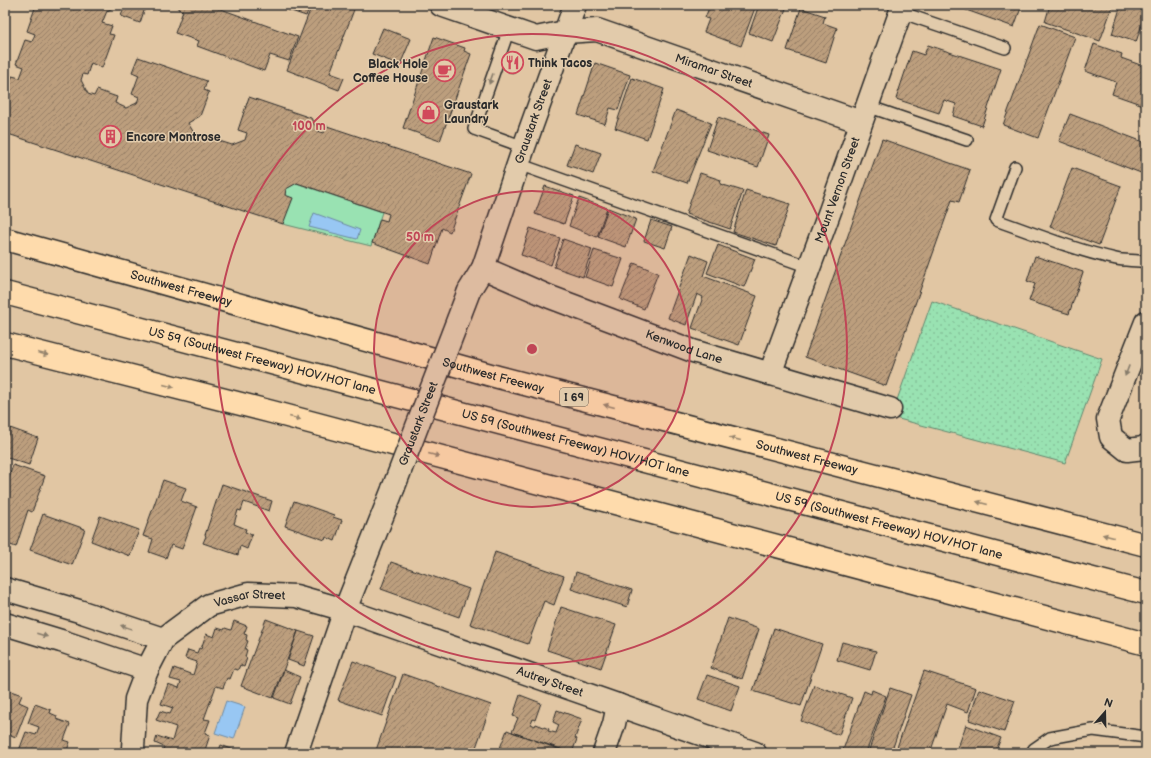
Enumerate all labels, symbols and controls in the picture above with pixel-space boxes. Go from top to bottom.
restaurant icon: Think Tacos [500,50,526,76]
street label: Miramar Street [673,51,755,92]
place label: Think Tacos [528,56,592,71]
place label: Black Hole Coffee House [353,57,428,86]
cafe icon: Black Hole Coffee House [431,58,457,84]
one-way arrow [488,74,494,86]
street label: Graustark Street [512,77,556,166]
place label: Graustark Laundry [444,98,499,127]
shop icon: Graustark Laundry [416,99,442,125]
text: 100 m [292,119,326,134]
building icon: Encore Montrose [98,124,124,150]
place label: Encore Montrose [126,130,221,145]
street label: Mount Vernon Street [812,135,864,245]
text: 50 m [406,230,434,245]
street label: Southwest Freeway [129,267,234,310]
street label: US 59 (Southwest Freeway) HOV/HOT lane [147,324,378,398]
street label: Kenwood Lane [643,327,724,367]
centre of rings [525,342,539,356]
one-way arrow [37,351,49,357]
street label: Southwest Freeway [441,355,546,397]
one-way arrow [1123,366,1129,378]
street label: Graustark Street [396,379,442,468]
one-way arrow [163,383,175,389]
road number: I 69 [560,388,588,406]
one-way arrow [603,403,615,409]
street label: US 59 (Southwest Freeway) HOV/HOT lane [460,406,691,481]
one-way arrow [289,415,301,421]
one-way arrow [728,436,740,442]
street label: Southwest Freeway [754,437,860,478]
one-way arrow [428,452,440,458]
street label: US 59 (Southwest Freeway) HOV/HOT lane [773,489,1004,563]
one-way arrow [976,500,988,506]
one-way arrow [1102,532,1114,538]
street label: Vassar Street [212,587,286,611]
one-way arrow [120,624,132,630]
one-way arrow [37,632,49,638]
street label: Autrey Street [515,663,585,701]
north arrow [1085,692,1125,732]
text: N [1102,696,1114,711]

